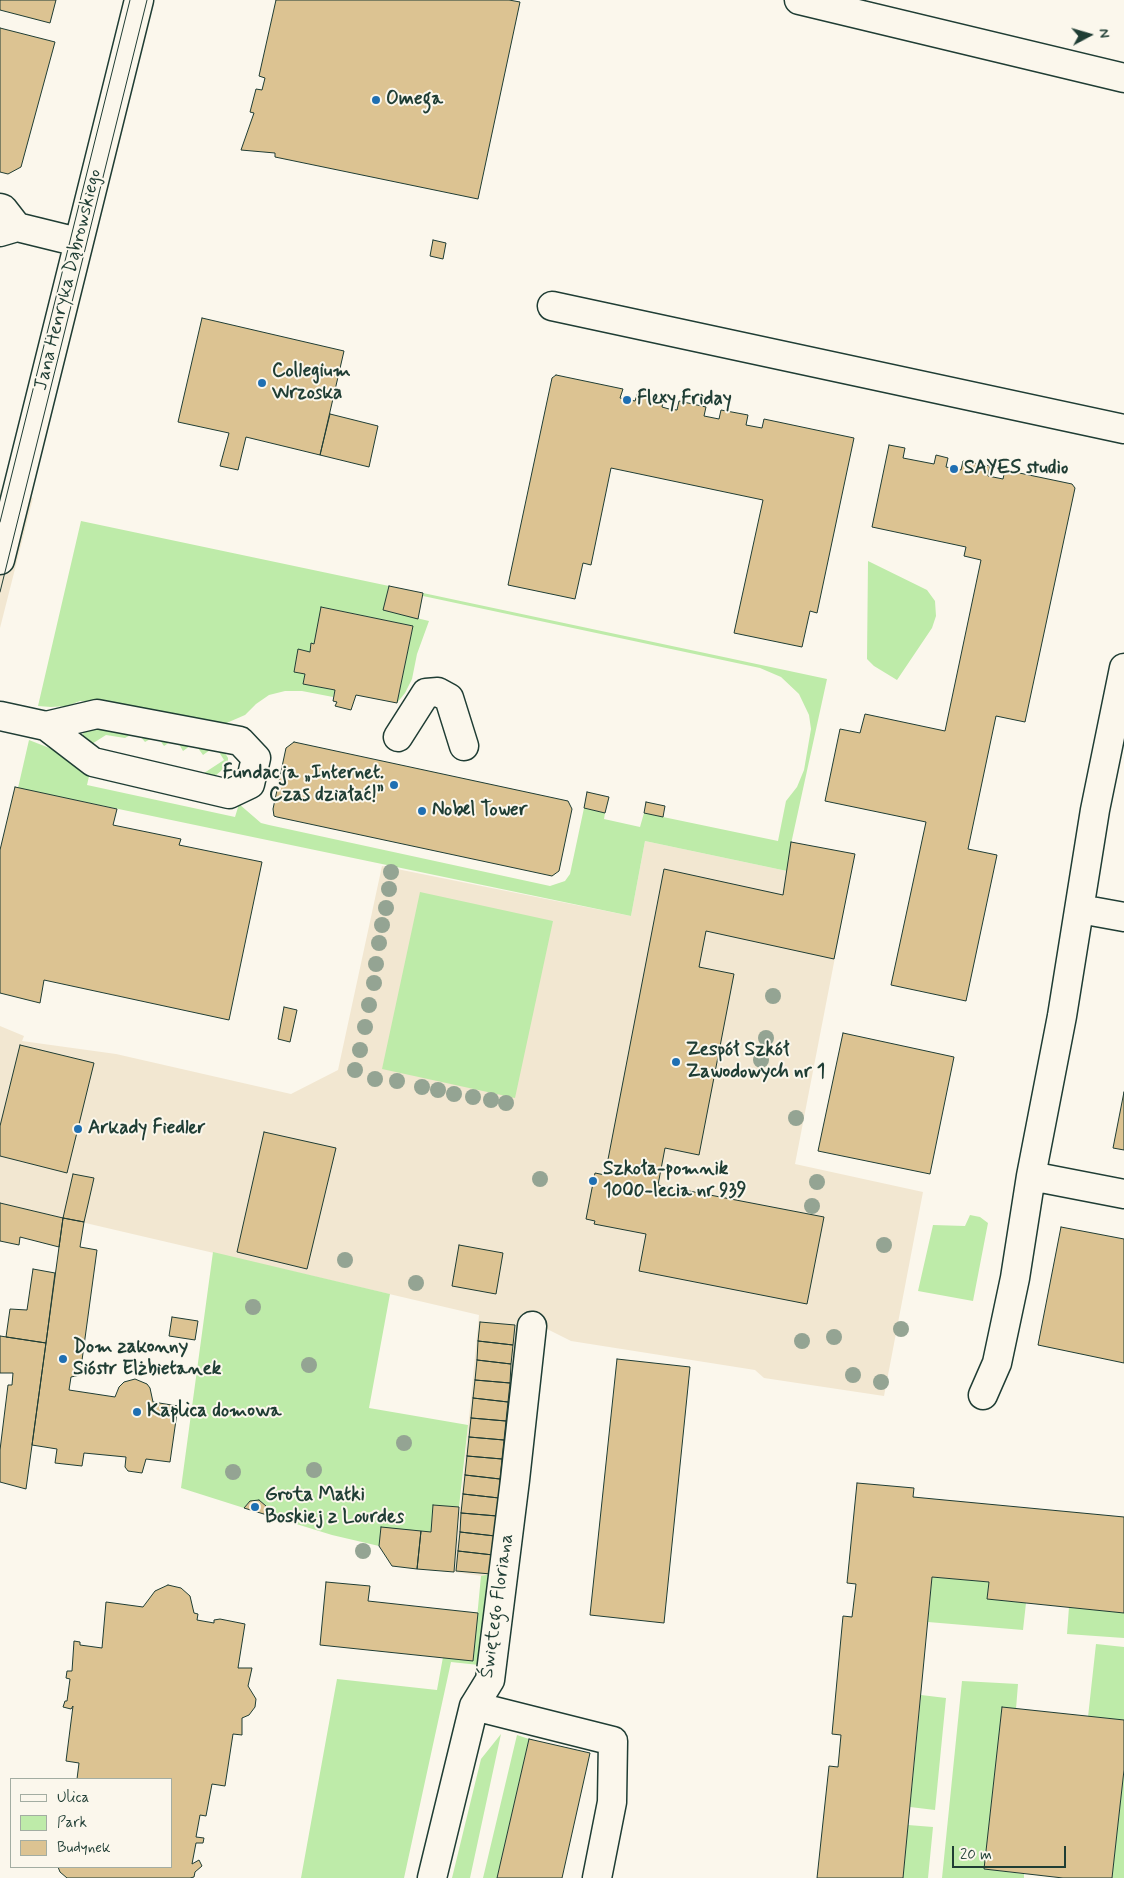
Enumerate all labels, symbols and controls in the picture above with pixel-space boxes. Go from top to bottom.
north arrow [1064,10,1114,60]
text: N [1094,28,1113,39]
place label: Omega [386,89,443,111]
marker: Omega [370,94,382,106]
street label: Jana Henryka Dąbrowskiego [30,167,108,393]
place label: Collegium Wrzoska [272,361,351,405]
marker: Collegium Wrzoska [256,377,268,389]
place label: Flexy Friday [637,389,732,411]
marker: Flexy Friday [621,394,633,406]
place label: SAYES studio [964,458,1068,480]
marker: SAYES studio [948,463,960,475]
place label: Fundacja „Internet. Czas działać!” [223,763,384,807]
marker: Fundacja „Internet. Czas działać!” [388,779,400,791]
place label: Nobel Tower [432,800,527,822]
marker: Nobel Tower [416,805,428,817]
place label: Zespół Szkół Zawodowych nr 1 [686,1040,825,1084]
marker: Zespół Szkół Zawodowych nr 1 [670,1056,682,1068]
place label: Arkady Fiedler [88,1118,206,1140]
marker: Arkady Fiedler [72,1123,84,1135]
place label: Szkoła-pomnik 1000-lecia nr 939 [603,1159,747,1203]
marker: Szkoła-pomnik 1000-lecia nr 939 [587,1175,599,1187]
place label: Dom zakonny Sióstr Elżbietanek [73,1337,221,1381]
marker: Dom zakonny Sióstr Elżbietanek [57,1353,69,1365]
place label: Kaplica domowa [147,1401,281,1423]
marker: Kaplica domowa [131,1406,143,1418]
place label: Grota Matki Boskiej z Lourdes [265,1485,404,1529]
marker: Grota Matki Boskiej z Lourdes [249,1501,261,1513]
street label: Świętego Floriana [477,1532,519,1680]
legend [10,1778,172,1868]
text: Ulica [57,1788,89,1808]
text: Park [57,1813,87,1833]
scale bar [954,1836,1068,1868]
text: Budynek [57,1838,111,1858]
text: 20 m [960,1845,992,1865]

